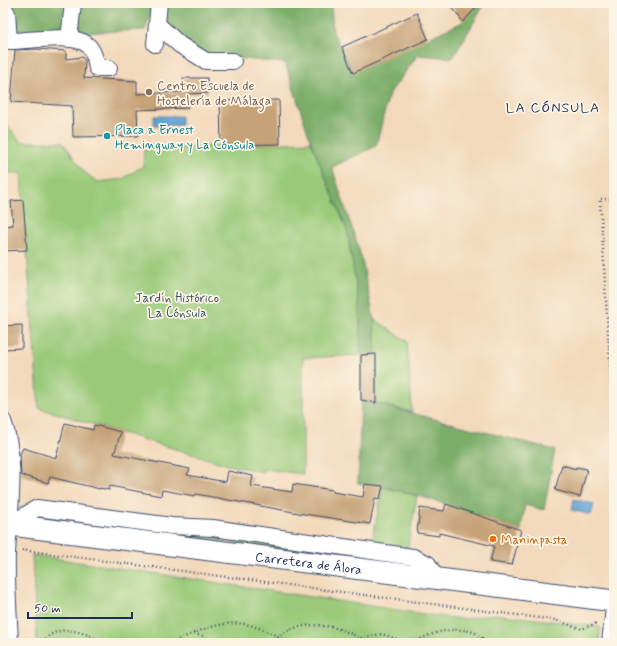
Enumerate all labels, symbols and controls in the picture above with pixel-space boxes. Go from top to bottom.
place label: Centro Escuela de Hostelería de Málaga [157,78,271,112]
marker: Centro Escuela de Hostelería de Málaga [144,87,154,97]
district label: LA CÓNSULA [506,99,600,117]
place label: Placa a Ernest Hemingway y La Cónsula [115,122,254,154]
marker: Placa a Ernest Hemingway y La Cónsula [102,131,112,141]
park label: Jardín Histórico La Cónsula [135,290,219,322]
place label: Maninpasta [501,532,568,549]
marker: Maninpasta [488,534,498,544]
street label: Carretera de Álora [254,549,363,579]
scale bar [28,594,132,620]
text: 50 m [34,601,61,617]

